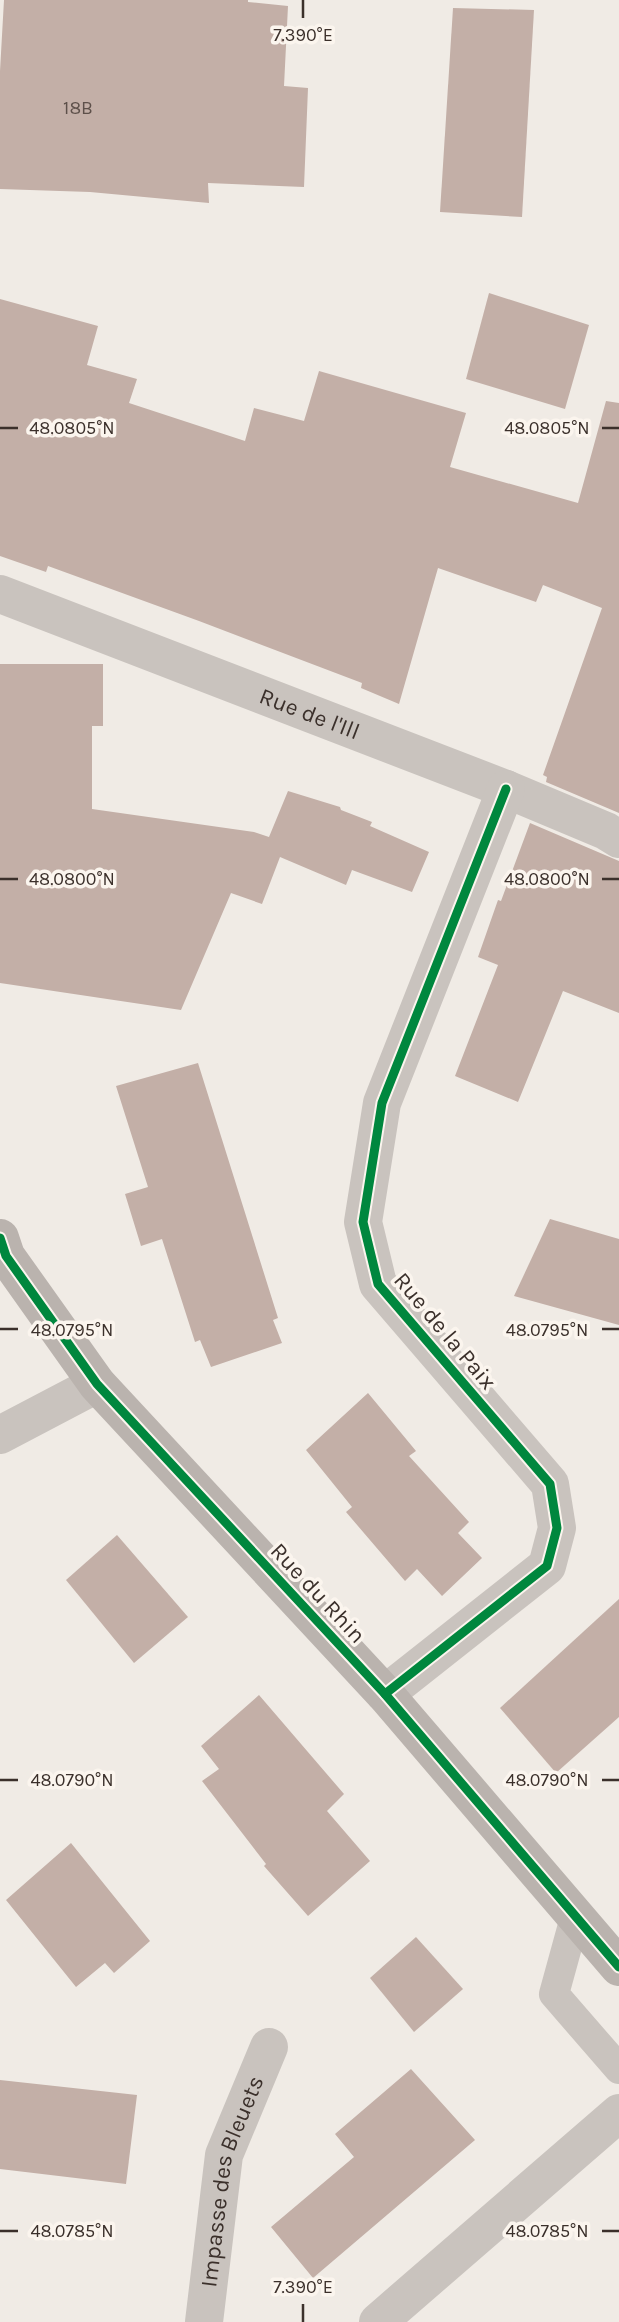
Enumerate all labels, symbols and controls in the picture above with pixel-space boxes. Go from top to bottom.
text: 7.390°E [273,24,333,46]
house number: 18B [63,97,93,119]
text: 48.0805°N [29,417,115,439]
text: 48.0805°N [504,417,590,439]
street label: Rue de l'Ill [256,682,364,745]
text: 48.0800°N [29,868,115,890]
text: 48.0800°N [504,868,590,890]
street label: Rue de la Paix [388,1267,502,1395]
text: 48.0795°N [31,1319,113,1341]
text: 48.0795°N [506,1319,588,1341]
street label: Rue du Rhin [265,1537,371,1649]
text: 48.0790°N [30,1769,114,1791]
text: 48.0790°N [505,1769,589,1791]
street label: Impasse des Bleuets [195,2072,269,2289]
text: 48.0785°N [30,2220,114,2242]
text: 48.0785°N [505,2220,589,2242]
text: 7.390°E [273,2276,333,2298]

